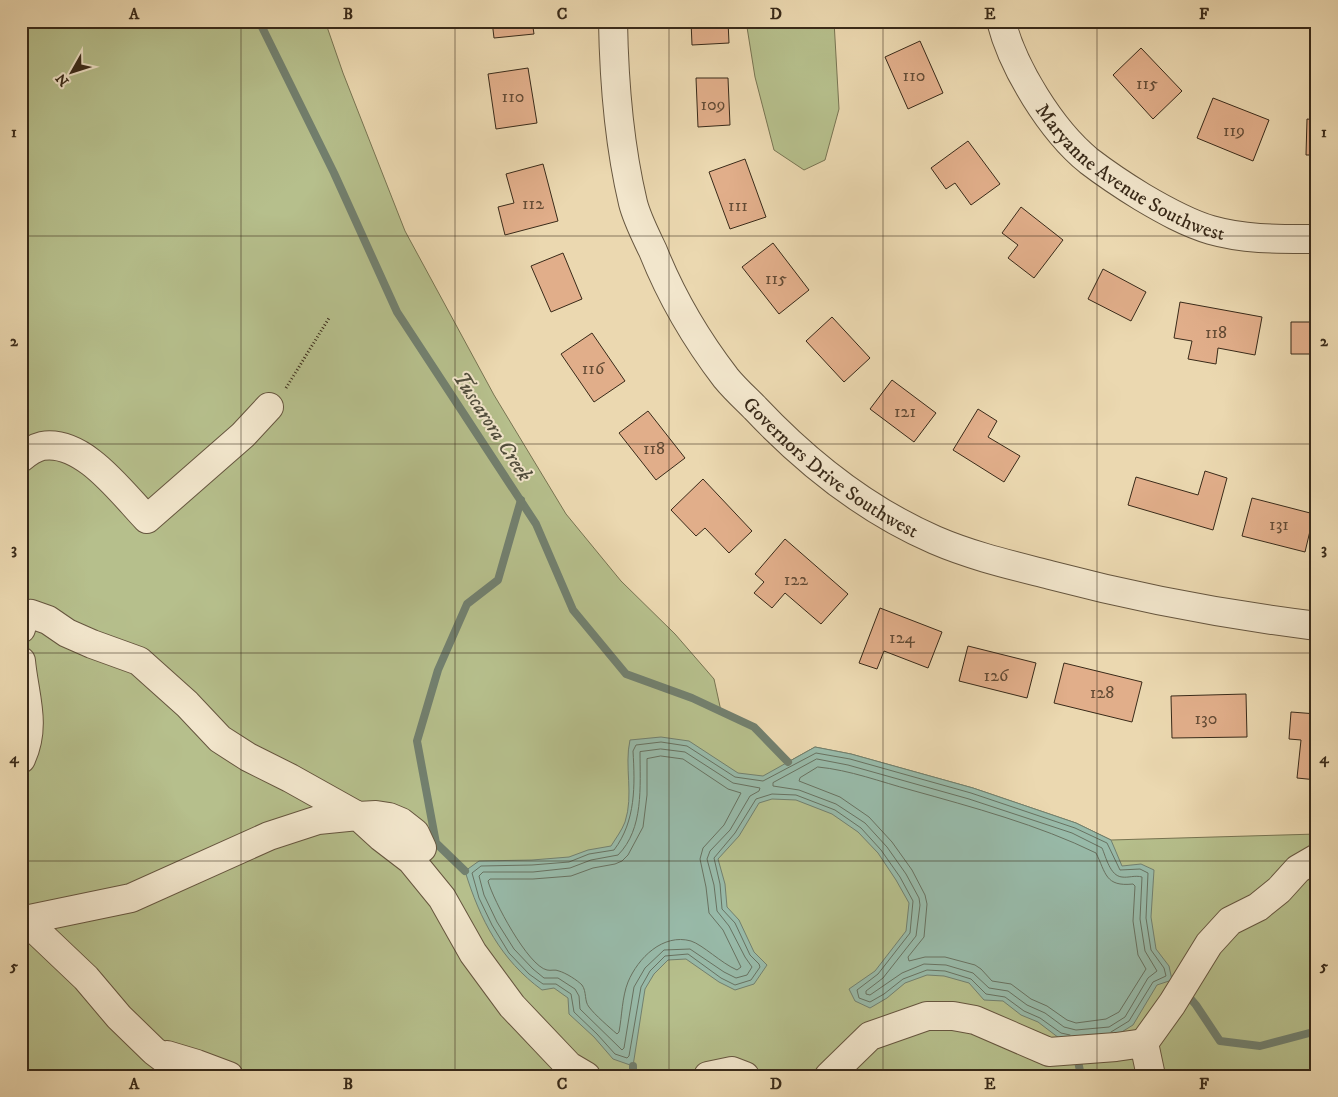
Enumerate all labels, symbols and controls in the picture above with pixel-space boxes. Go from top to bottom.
text: A [128,4,140,24]
text: B [343,4,353,24]
text: C [557,4,567,24]
text: D [770,4,782,24]
text: E [984,4,996,24]
text: F [1199,4,1209,24]
north arrow [48,48,98,98]
house number: 110 [903,65,925,87]
text: N [52,69,73,90]
house number: 115 [1136,73,1158,95]
house number: 110 [502,86,524,108]
house number: 109 [700,94,726,116]
street label: Maryanne Avenue Southwest [1029,99,1227,247]
house number: 119 [1223,120,1245,142]
text: 1 [11,122,17,142]
text: 1 [1321,122,1327,142]
house number: 112 [522,193,544,215]
house number: 111 [728,195,748,217]
house number: 115 [765,268,787,290]
house number: 118 [1205,322,1227,344]
text: 2 [10,331,19,351]
text: 2 [1320,331,1329,351]
house number: 116 [582,358,605,380]
water label: Tuscarora Creek [447,367,538,487]
street label: Governors Drive Southwest [737,392,922,544]
house number: 121 [894,401,916,423]
house number: 118 [643,438,665,460]
house number: 131 [1269,514,1289,536]
text: 3 [11,539,17,559]
text: 3 [1321,539,1327,559]
house number: 122 [784,569,808,591]
house number: 124 [889,627,916,649]
house number: 126 [984,665,1009,687]
house number: 128 [1090,682,1114,704]
house number: 130 [1194,708,1218,730]
text: 4 [8,748,19,768]
text: 4 [1318,748,1329,768]
text: 5 [9,956,18,976]
text: 5 [1319,956,1328,976]
text: A [128,1074,140,1094]
text: B [343,1074,353,1094]
text: C [557,1074,567,1094]
text: D [770,1074,782,1094]
text: E [984,1074,996,1094]
text: F [1199,1074,1209,1094]

